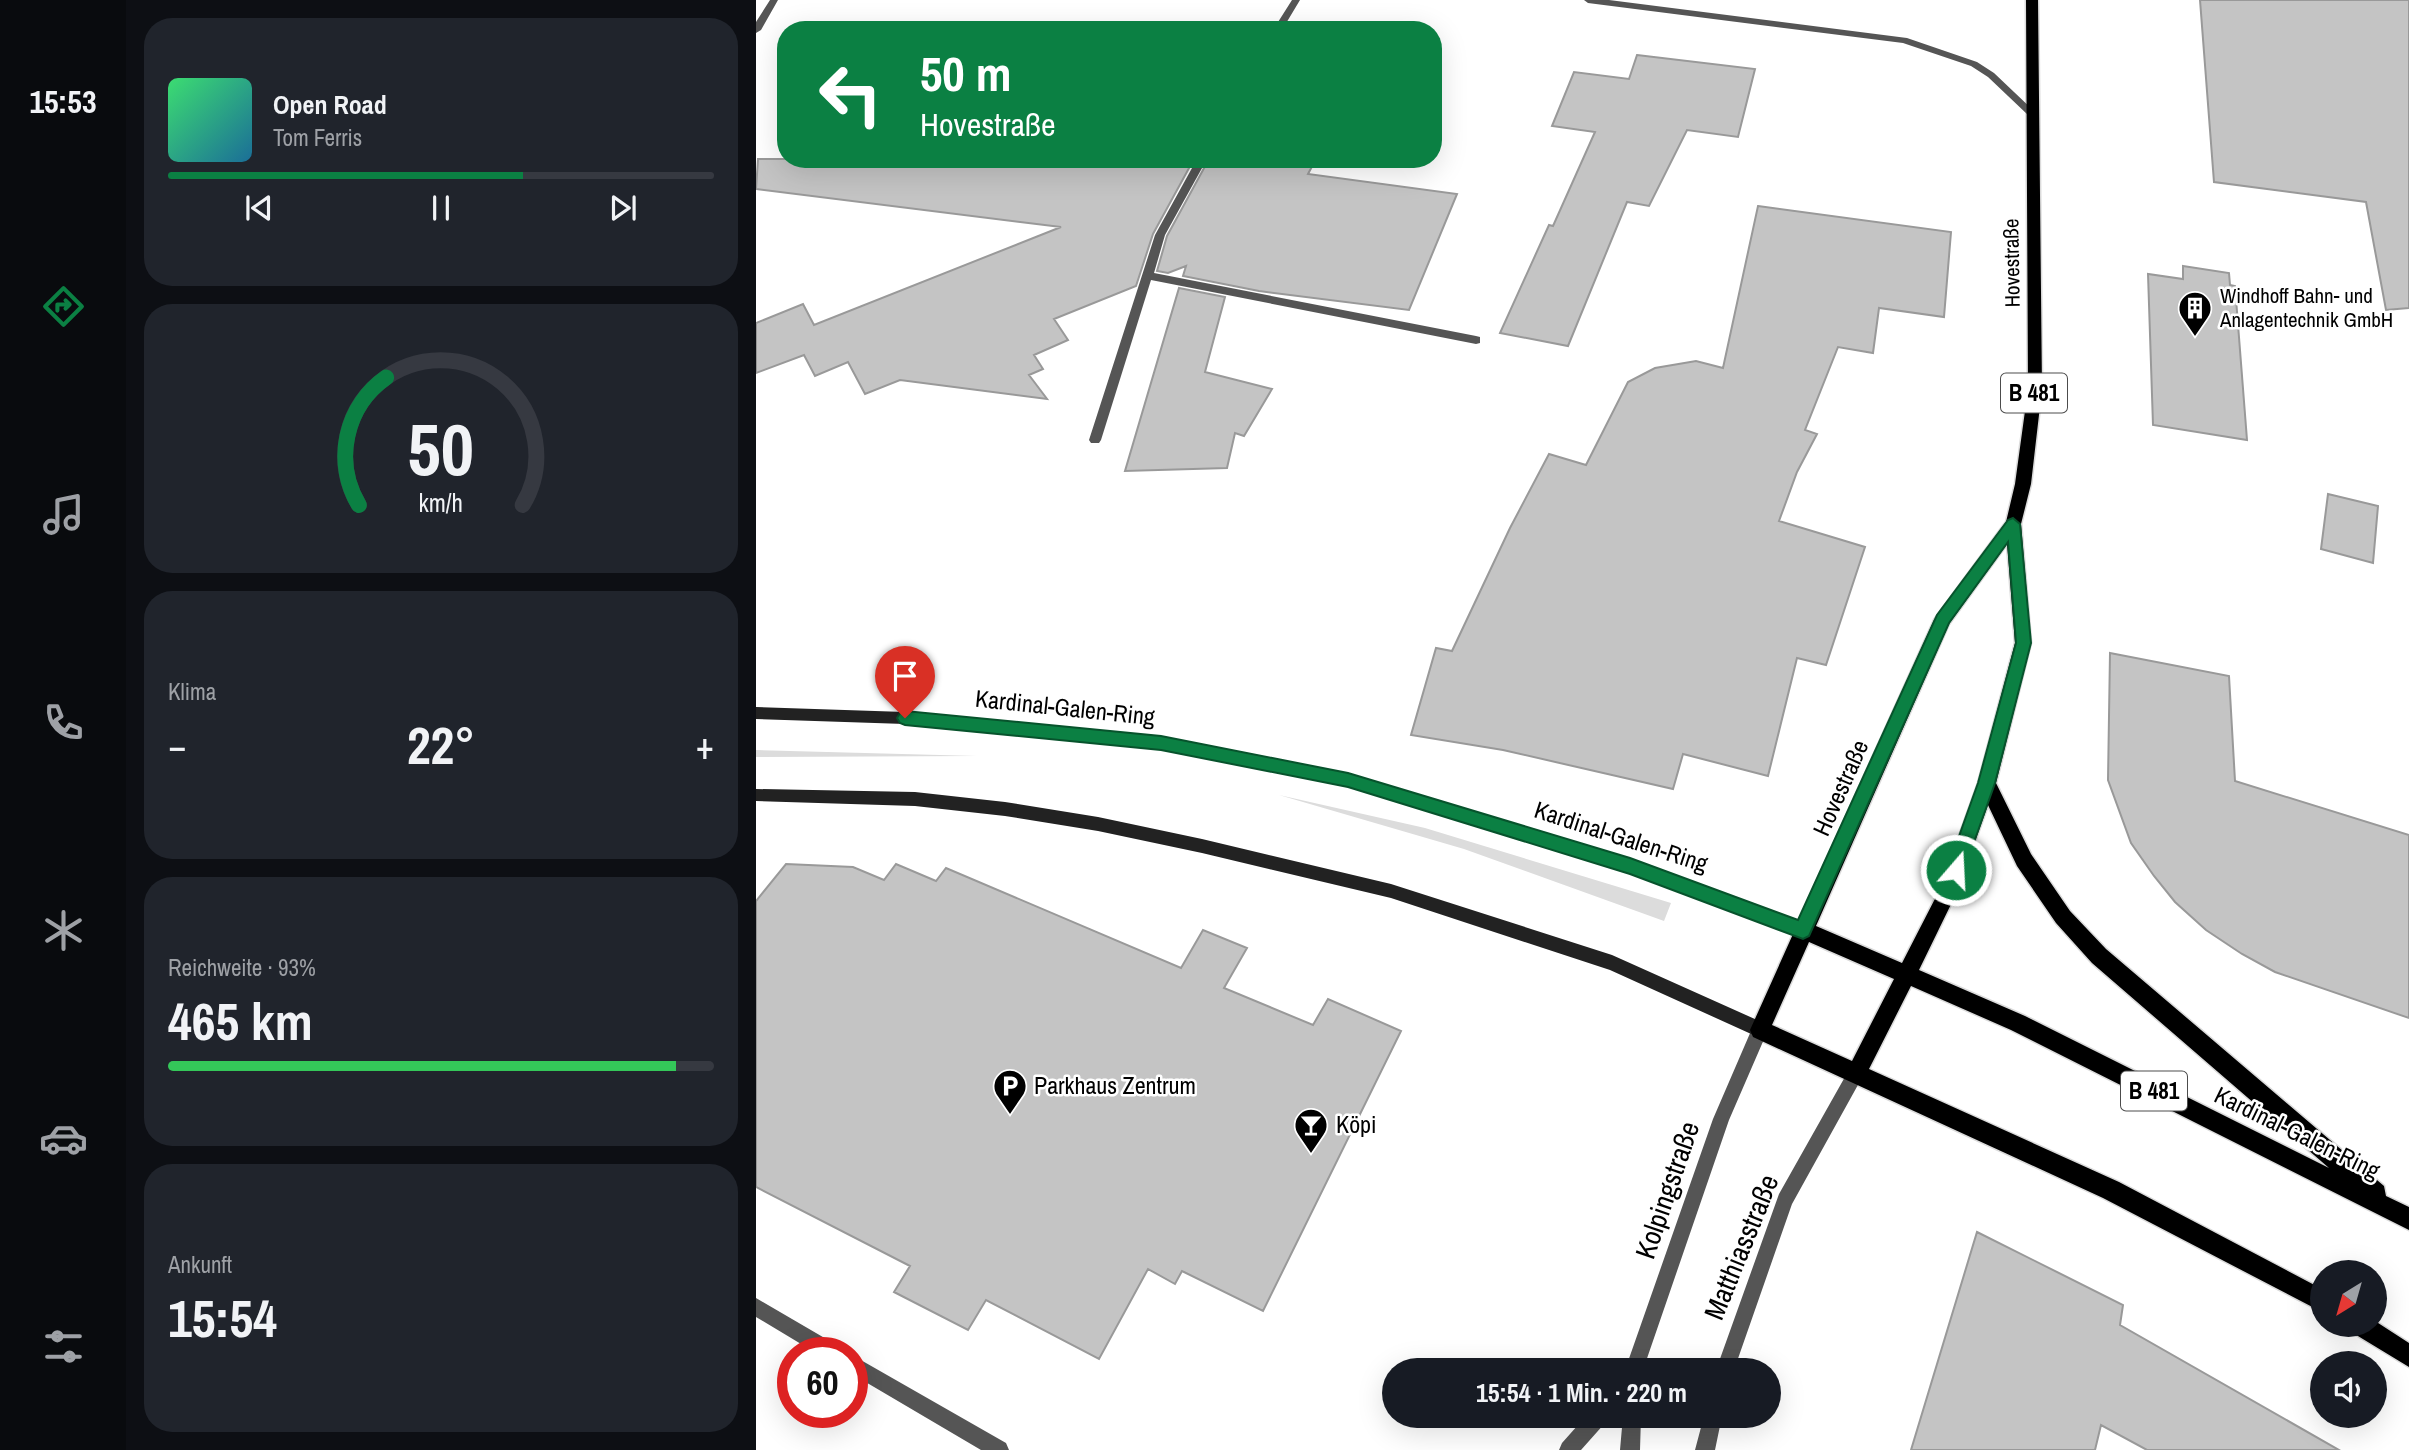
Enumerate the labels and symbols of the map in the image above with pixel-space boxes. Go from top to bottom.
street label: Hovestraße [1996,218,2027,308]
place label: Windhoff Bahn- und Anlagentechnik GmbH [2219,281,2393,334]
building icon: Windhoff Bahn- und Anlagentechnik GmbH [2176,289,2214,338]
road number: B 481 [2001,374,2067,412]
pin [875,646,935,718]
street label: Kardinal-Galen-Ring [974,682,1157,732]
street label: Hovestraße [1805,735,1875,841]
street label: Kardinal-Galen-Ring [1531,793,1712,879]
position arrow [1919,833,1993,907]
parking icon: Parkhaus Zentrum [991,1067,1029,1116]
place label: Parkhaus Zentrum [1034,1069,1196,1101]
road number: B 481 [2121,1072,2187,1110]
street label: Kardinal-Galen-Ring [2209,1078,2386,1186]
bar icon: Köpi [1292,1106,1330,1155]
place label: Köpi [1336,1108,1377,1140]
street label: Kolpingstraße [1626,1116,1708,1264]
street label: Matthiasstraße [1695,1169,1787,1325]
north arrow [2310,1260,2387,1337]
speed limit sign: 60 [777,1337,868,1428]

